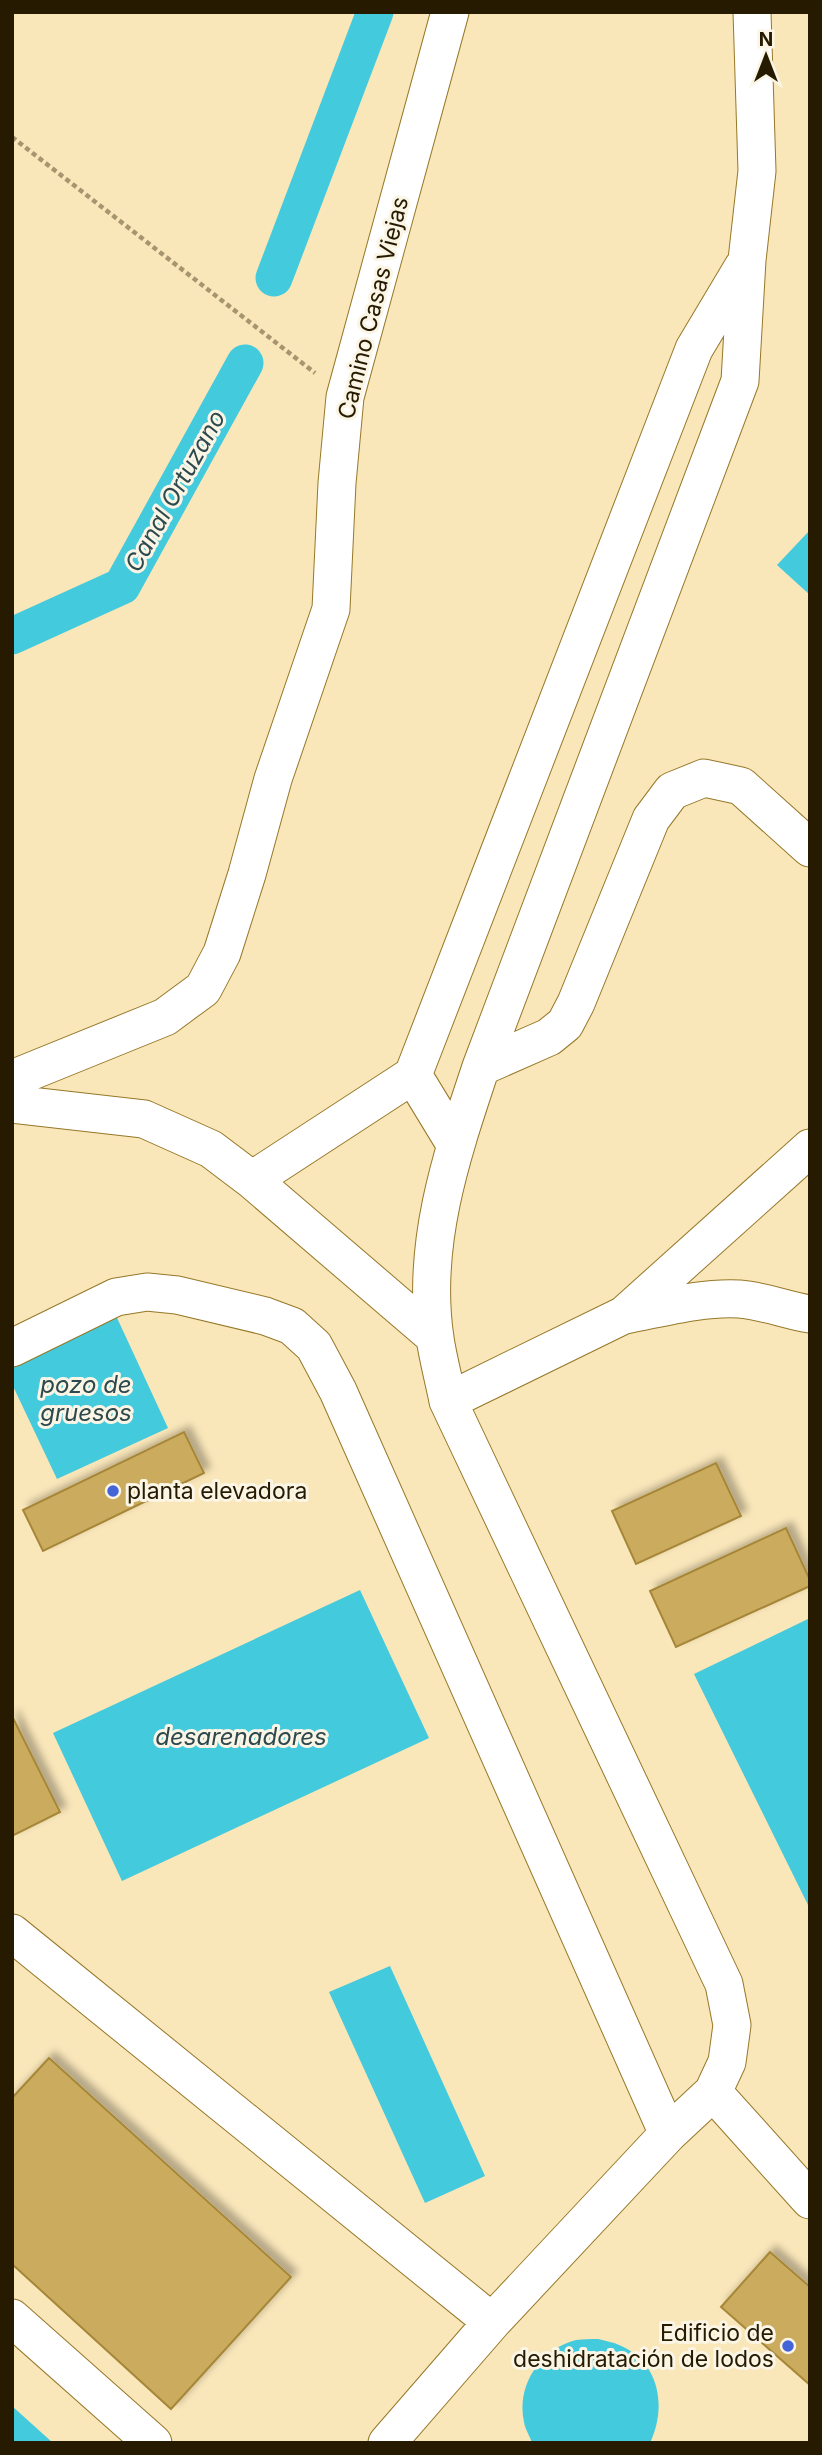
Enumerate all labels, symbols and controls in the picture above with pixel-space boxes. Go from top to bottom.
north arrow [731,21,801,91]
text: N [759,28,773,51]
street label: Camino Casas Viejas [332,194,414,422]
water label: Canal Ortuzano [119,405,231,577]
water label: pozo de gruesos [39,1370,132,1427]
place label: planta elevadora [127,1477,307,1505]
marker: planta elevadora [105,1483,121,1499]
water label: desarenadores [155,1722,327,1751]
place label: Edificio de deshidratación de lodos [513,2319,774,2373]
marker: Edificio de deshidratación de lodos [780,2338,796,2354]

